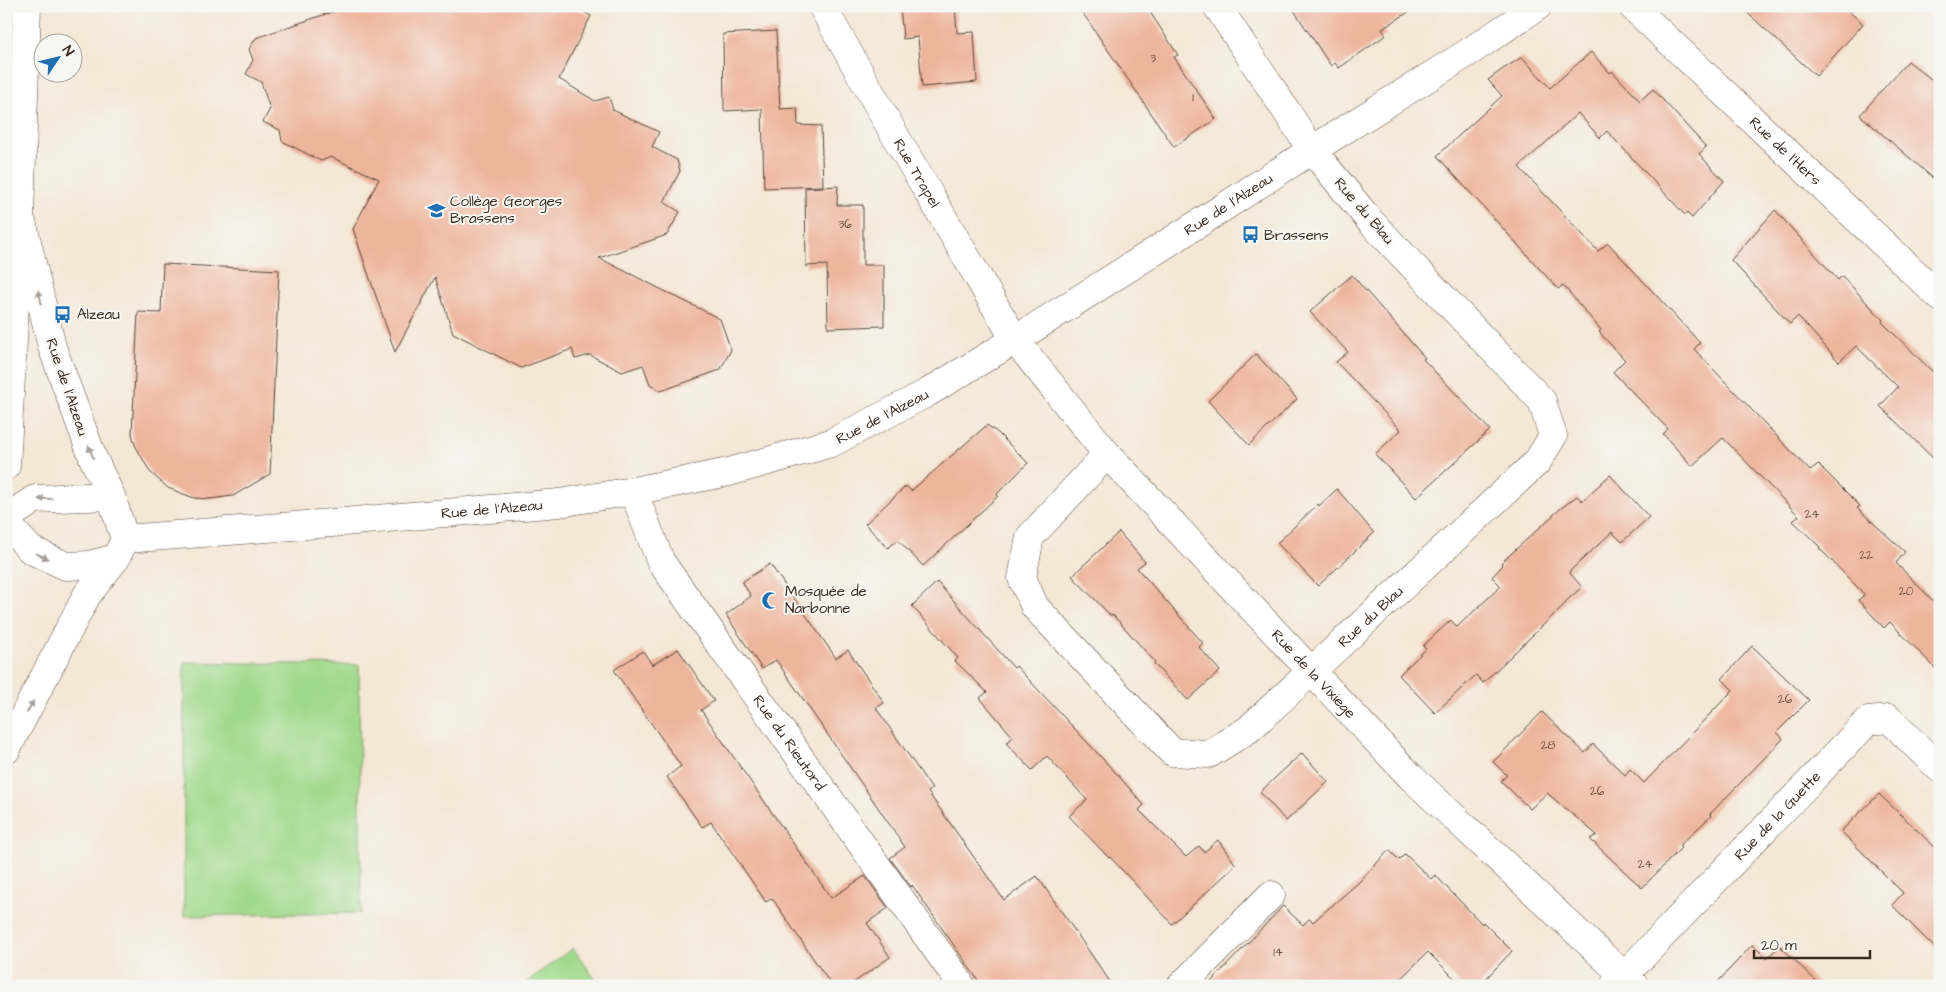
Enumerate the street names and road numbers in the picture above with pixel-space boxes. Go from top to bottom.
street label: Rue de l'Hers [1745,112,1826,191]
street label: Rue Trapel [888,135,945,211]
street label: Rue de l'Alzeau [1180,168,1277,241]
street label: Rue du Blau [1329,173,1399,249]
street label: Rue de l'Alzeau [41,335,94,439]
street label: Rue de l'Alzeau [832,383,932,449]
street label: Rue de l'Alzeau [440,494,544,524]
street label: Rue du Blau [1333,581,1408,652]
street label: Rue de la Vixiege [1267,625,1361,723]
street label: Rue du Rieutord [748,691,831,795]
street label: Rue de la Guette [1729,766,1825,865]

